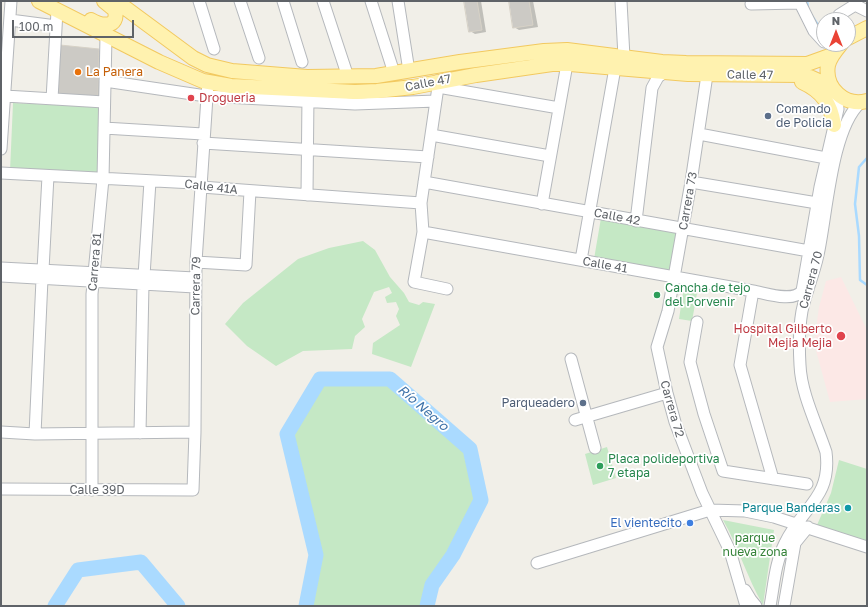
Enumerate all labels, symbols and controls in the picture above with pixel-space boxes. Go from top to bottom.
scale bar [14,12,136,38]
north arrow [816,12,856,52]
text: N [832,14,840,27]
text: 100 m [19,19,53,34]
place label: La Panera [86,65,143,79]
marker: La Panera [73,67,83,77]
street label: Calle 47 [727,67,773,83]
street label: Calle 47 [404,72,452,94]
place label: Drogueria [199,91,255,105]
marker: Drogueria [186,93,196,103]
place label: Comando de Policia [776,102,832,130]
marker: Comando de Policia [763,111,773,121]
street label: Carrera 73 [676,171,700,231]
street label: Calle 41A [184,177,238,197]
street label: Calle 42 [593,205,641,229]
street label: Carrera 81 [85,232,105,292]
street label: Carrera 70 [796,250,826,310]
street label: Calle 41 [581,254,629,276]
street label: Carrera 79 [188,256,204,316]
place label: Cancha de tejo del Porvenir [665,281,751,309]
marker: Cancha de tejo del Porvenir [652,290,662,300]
place label: Hospital Gilberto Mejia Mejia [734,322,832,350]
marker: Hospital Gilberto Mejia Mejia [835,330,847,342]
street label: Carrera 72 [657,379,687,439]
water label: Río Negro [395,382,451,434]
place label: Parqueadero [501,396,575,410]
marker: Parqueadero [578,398,588,408]
place label: Placa polideportiva 7 etapa [608,452,719,480]
marker: Placa polideportiva 7 etapa [595,461,605,471]
street label: Calle 39D [69,483,125,497]
place label: Parque Banderas [742,501,840,515]
marker: Parque Banderas [843,503,853,513]
place label: El vientecito [610,516,682,530]
marker: El vientecito [685,518,695,528]
park label: parque nueva zona [723,531,787,559]

